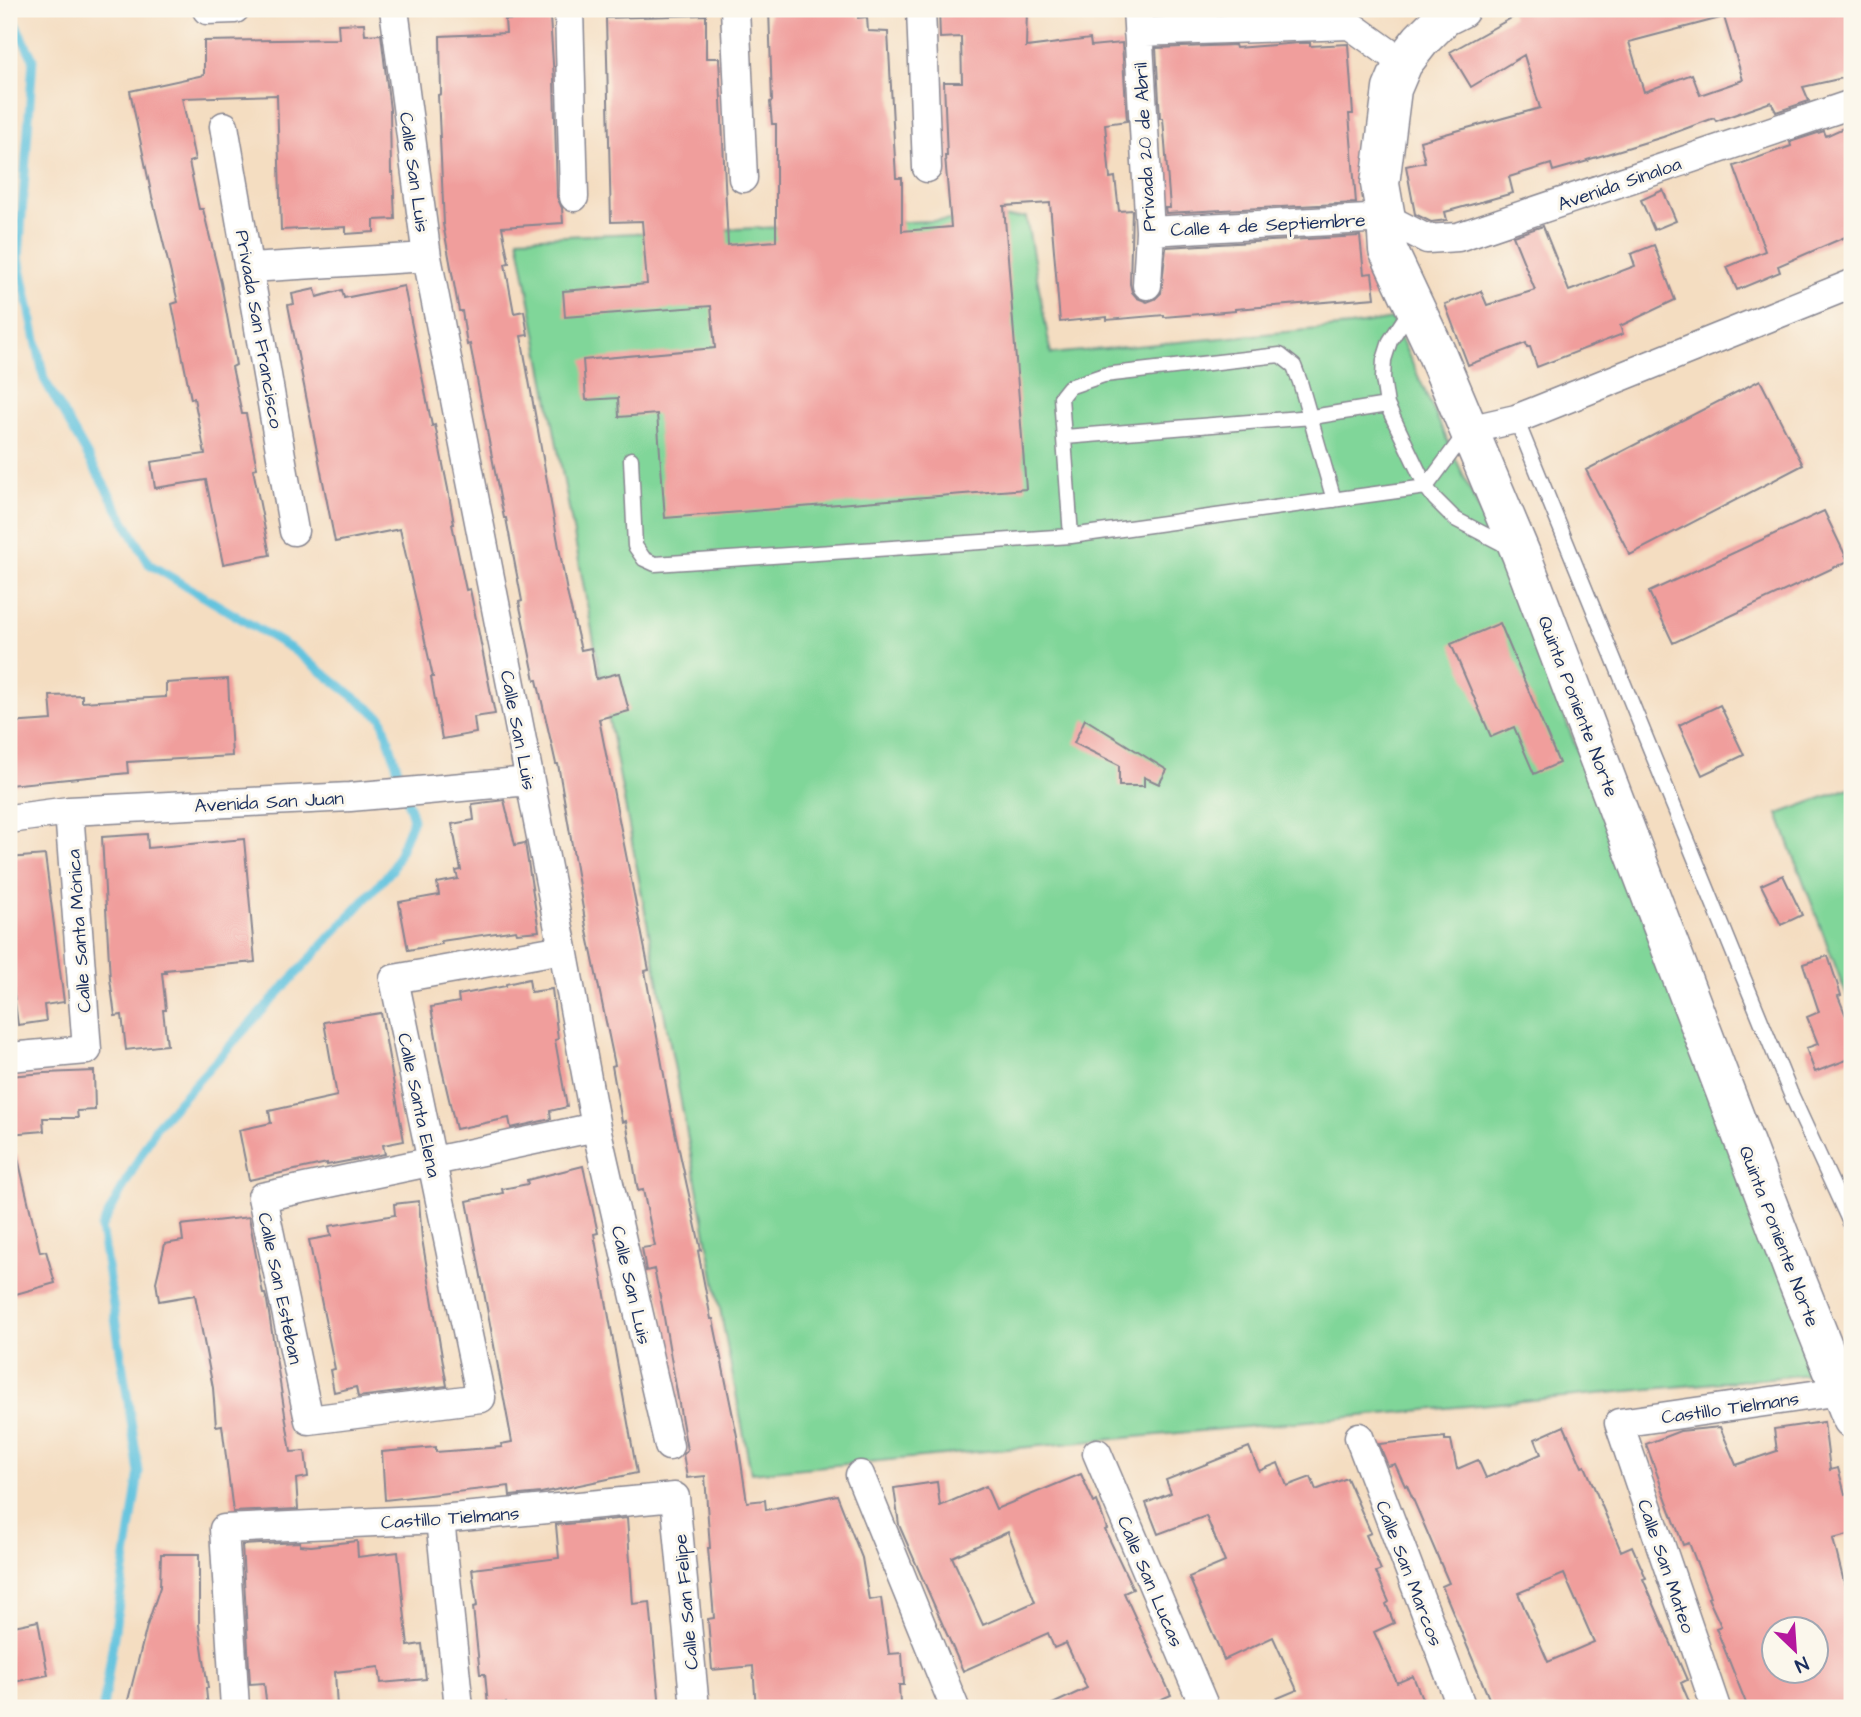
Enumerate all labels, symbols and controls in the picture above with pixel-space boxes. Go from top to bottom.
street label: Privada 20 de Abril [1128,62,1163,232]
street label: Calle San Luis [392,110,435,234]
street label: Avenida Sinaloa [1554,151,1685,218]
street label: Calle 4 de Septiembre [1170,207,1366,244]
street label: Privada San Francisco [228,228,289,431]
street label: Quinta Poniente Norte [1531,612,1625,801]
street label: Calle San Luis [493,668,542,792]
street label: Avenida San Juan [194,785,344,820]
street label: Calle Santa Mónica [60,848,99,1014]
street label: Calle Santa Elena [390,1031,447,1180]
street label: Quinta Poniente Norte [1732,1142,1826,1331]
street label: Calle San Esteban [250,1210,309,1367]
street label: Calle San Luis [604,1223,657,1347]
street label: Castillo Tielmans [1660,1385,1801,1432]
street label: Calle San Mateo [1630,1496,1701,1637]
street label: Calle San Marcos [1368,1497,1449,1650]
street label: Castillo Tielmans [380,1500,520,1537]
street label: Calle San Lucas [1110,1512,1189,1651]
street label: Calle San Felipe [667,1533,706,1671]
north arrow [1759,1616,1829,1686]
text: N [1790,1649,1813,1679]

